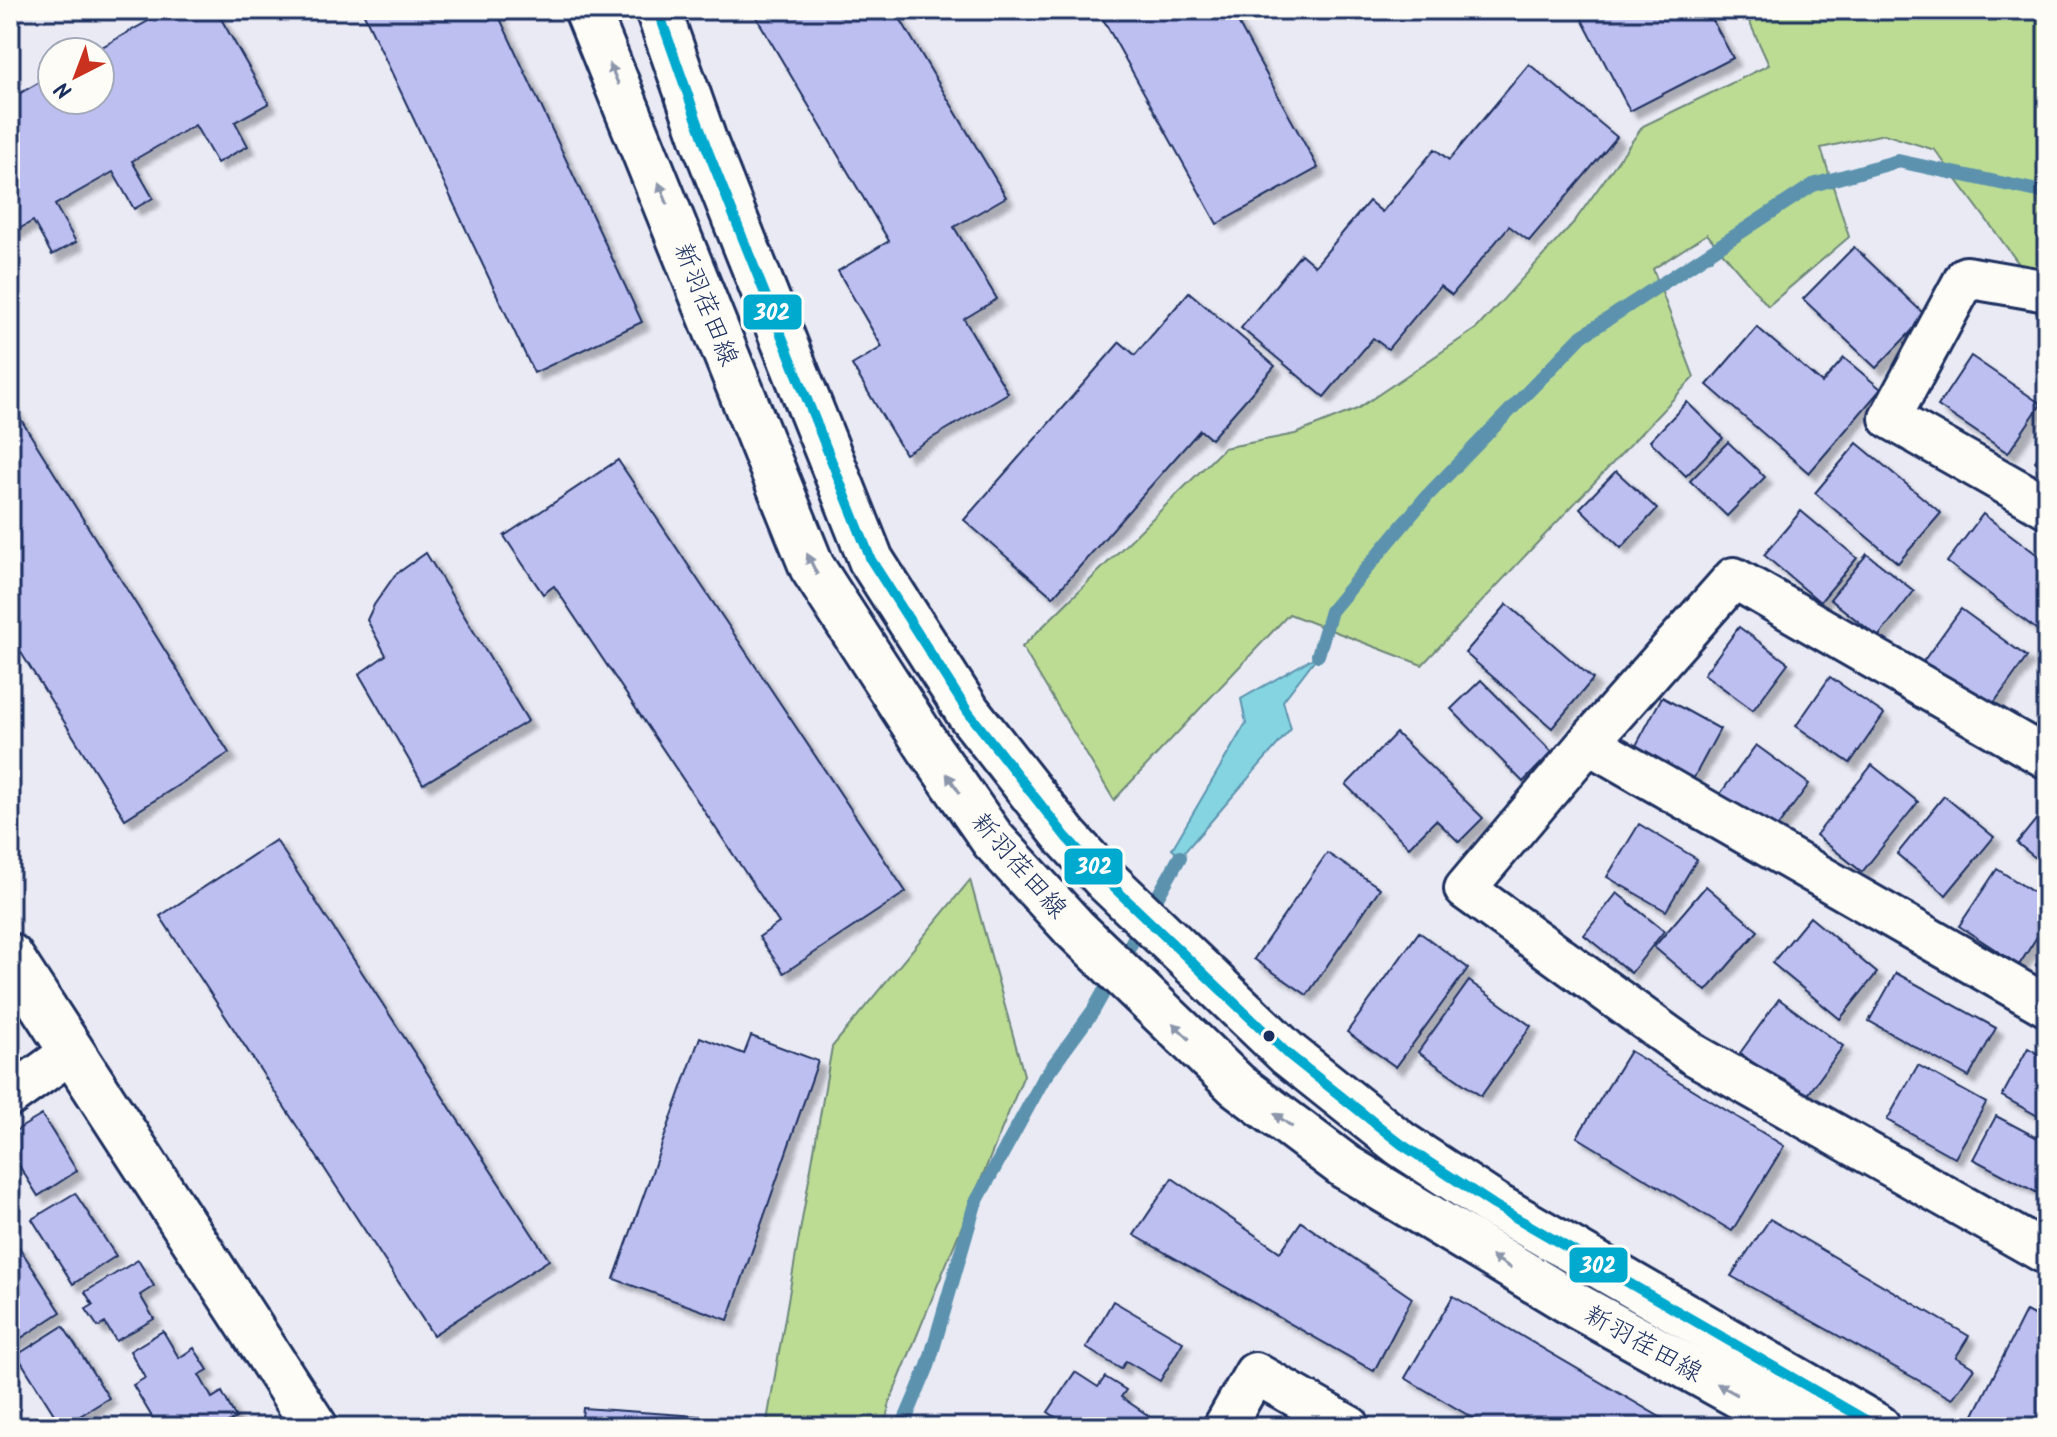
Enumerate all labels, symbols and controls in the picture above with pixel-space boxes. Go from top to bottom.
north arrow [36,36,116,116]
one-way arrow [607,62,620,86]
text: N [47,71,81,107]
one-way arrow [656,181,669,205]
street label: 新羽荏田線 [661,237,749,373]
line badge: 302 [742,293,803,331]
text: 302 [753,297,790,332]
one-way arrow [805,553,819,576]
one-way arrow [946,772,961,793]
street label: 新羽荏田線 [960,803,1077,929]
line badge: 302 [1063,847,1124,886]
text: 302 [1075,851,1112,886]
one-way arrow [1172,1022,1191,1040]
unlabelled marker [1261,1028,1277,1044]
one-way arrow [1273,1112,1294,1128]
line badge: 302 [1568,1246,1629,1284]
text: 302 [1579,1250,1616,1285]
one-way arrow [1490,1255,1512,1269]
street label: 新羽荏田線 [1576,1295,1710,1395]
one-way arrow [1716,1383,1739,1396]

